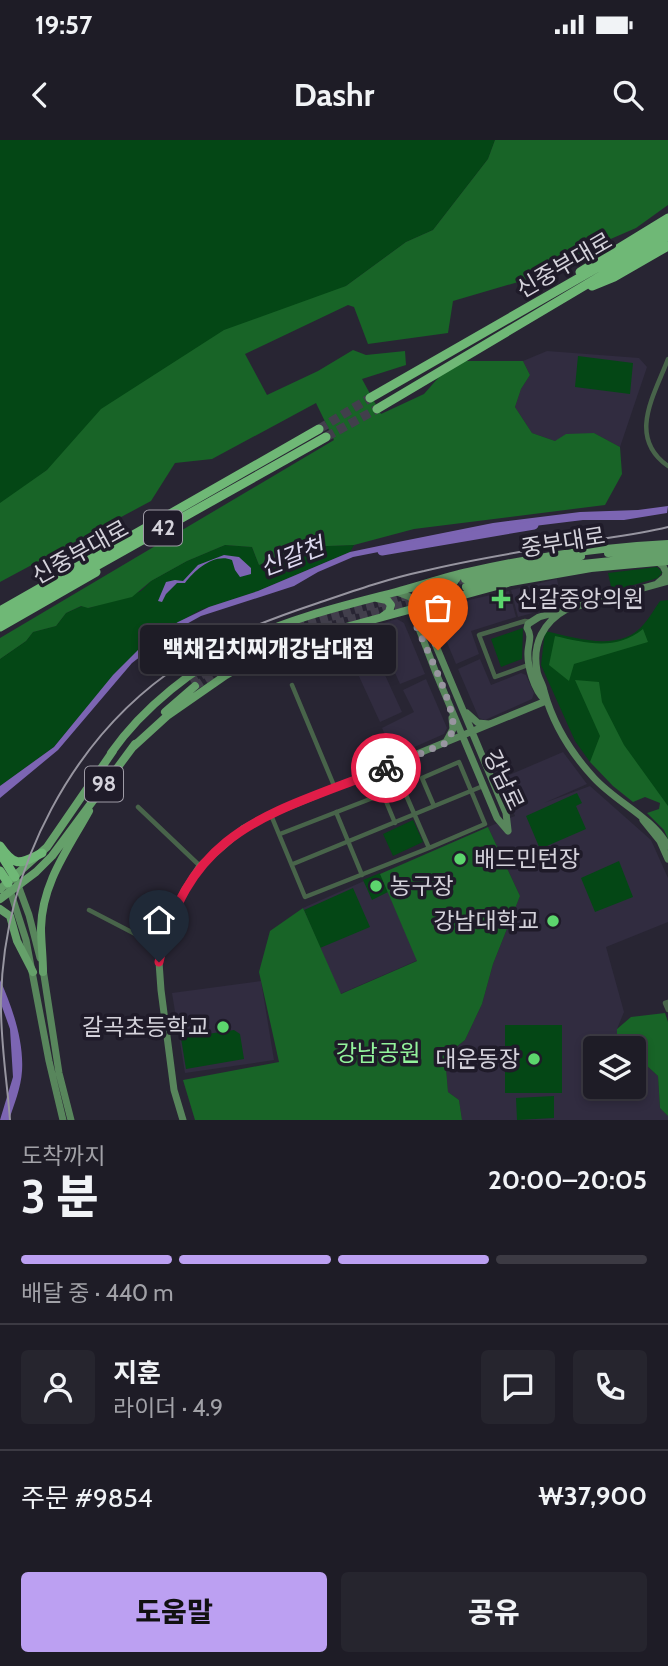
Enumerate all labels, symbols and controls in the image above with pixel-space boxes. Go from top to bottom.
text: 19:57 [35,9,92,41]
text: Dashr [294,75,374,114]
icon: back [21,76,59,114]
icon: search [609,76,647,114]
street label: 신중부대로 [511,226,617,304]
road number: 42 [144,510,182,546]
street label: 신중부대로 [27,514,133,590]
street label: 중부대로 [519,522,607,562]
water label: 신갈천 [256,530,331,582]
pin [408,578,468,650]
place label: 신갈중앙의원 [517,585,644,613]
icon: bag [419,589,457,627]
marker: 신갈중앙의원 [491,589,511,609]
callout: 백채김치찌개강남대점 [140,626,396,674]
text: 백채김치찌개강남대점 [162,635,374,663]
courier [351,733,421,803]
street label: 강남로 [478,745,530,815]
icon: bike [367,749,405,787]
road number: 98 [85,766,123,802]
place label: 배드민턴장 [474,845,580,873]
marker: 배드민턴장 [452,851,468,867]
place label: 농구장 [390,872,453,900]
marker: 농구장 [368,878,384,894]
pin [129,890,189,962]
icon: home [140,901,178,939]
place label: 강남대학교 [433,907,539,935]
marker: 강남대학교 [545,913,561,929]
place label: 갈곡초등학교 [82,1013,209,1041]
marker: 갈곡초등학교 [215,1019,231,1035]
map controls [583,1036,646,1099]
button: layers [583,1036,646,1099]
park label: 강남공원 [336,1039,420,1067]
place label: 대운동장 [435,1045,520,1073]
marker: 대운동장 [526,1051,542,1067]
text: 도착까지 [21,1142,106,1170]
text: 20:00–20:05 [488,1164,647,1196]
text: 3 분 [21,1169,98,1225]
text: 배달 중 · 440 m [21,1279,173,1307]
button: person [21,1350,95,1424]
button: chat [481,1350,555,1424]
button: phone [573,1350,647,1424]
text: 지훈 [113,1357,161,1389]
text: 라이더 · 4.9 [113,1394,223,1422]
text: ₩37,900 [539,1480,647,1512]
text: 주문 #9854 [21,1482,153,1514]
button: 도움말 [21,1572,327,1652]
button: 공유 [341,1572,647,1652]

